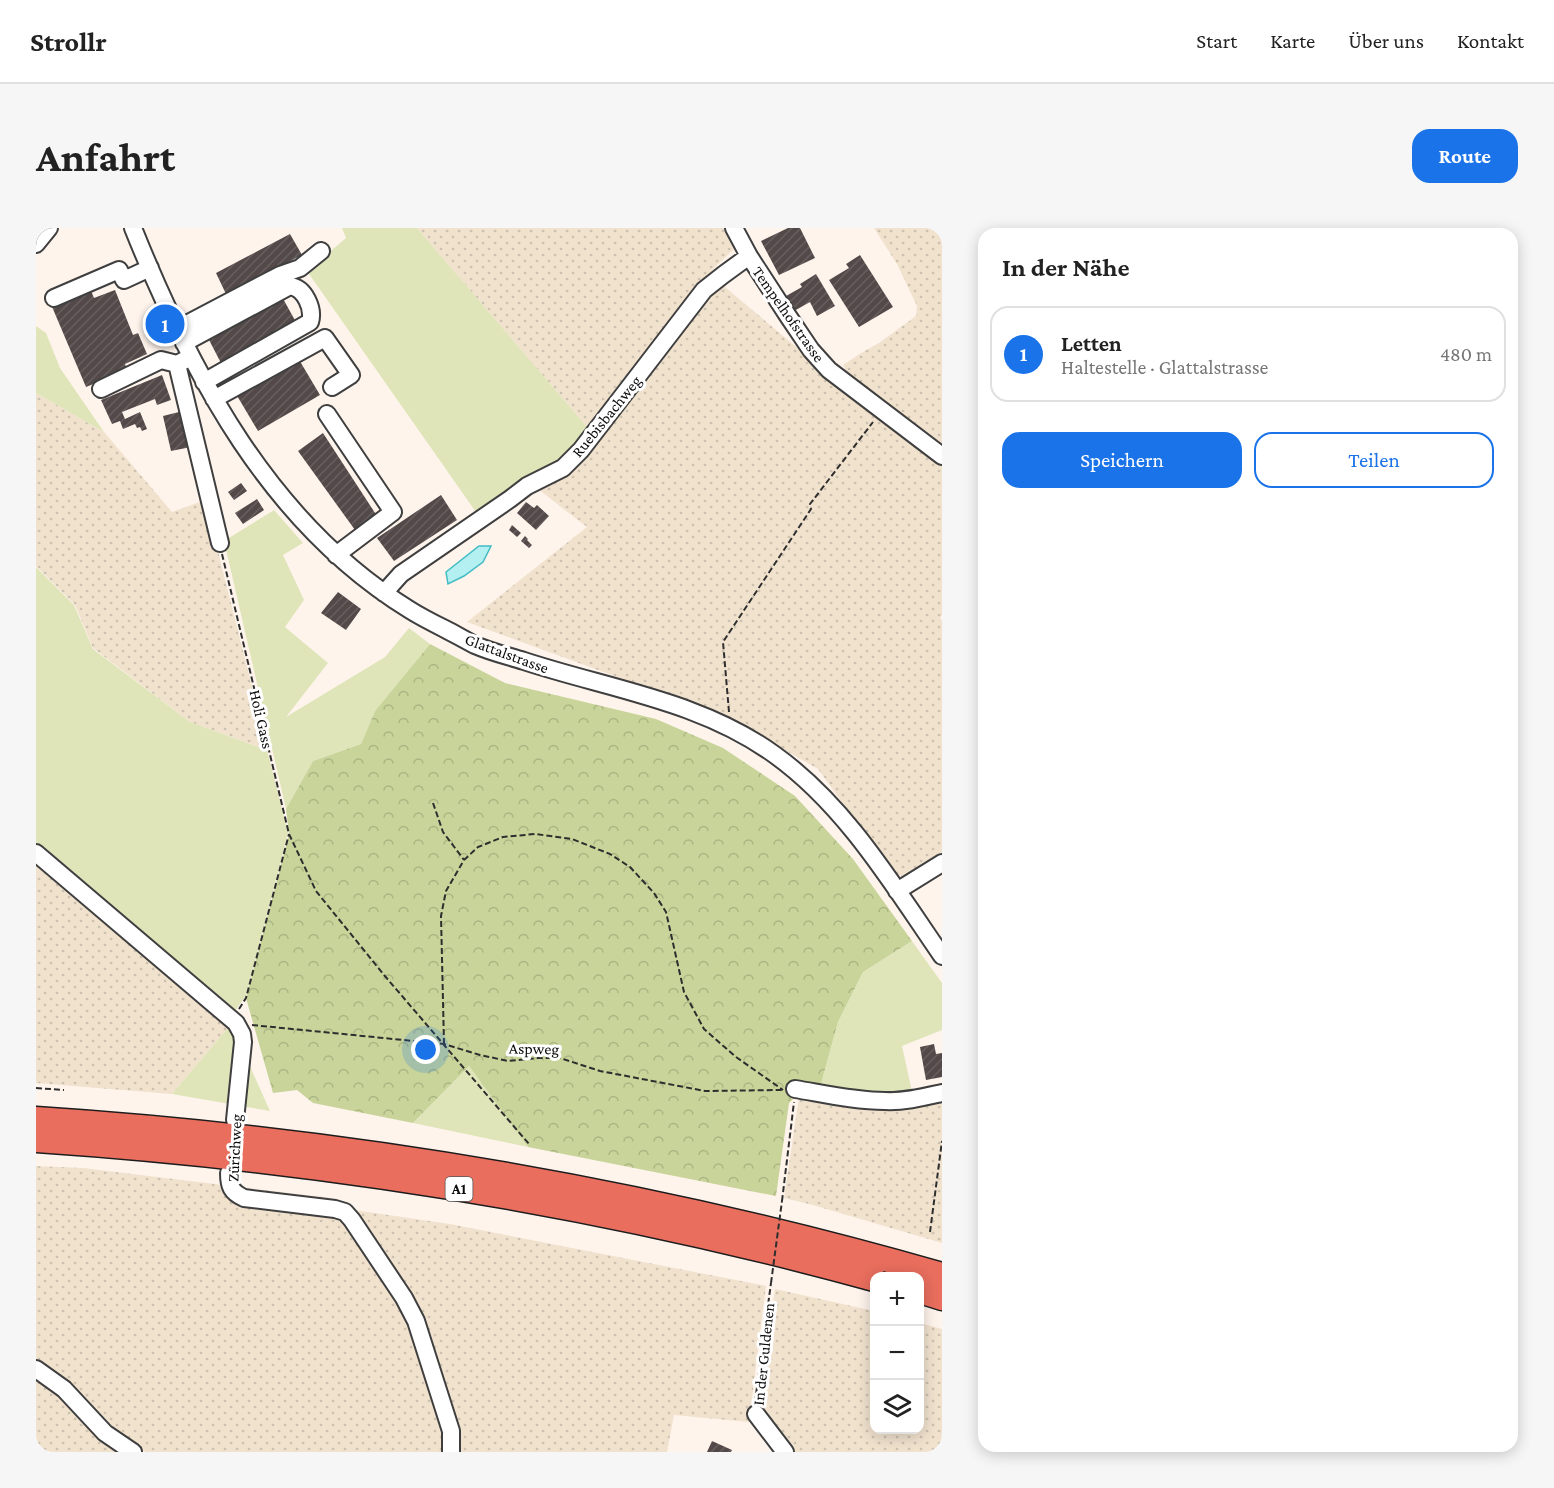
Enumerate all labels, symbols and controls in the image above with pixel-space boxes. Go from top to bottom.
text: Strollr [30,26,107,57]
text: Start [1196,29,1237,53]
text: Karte [1270,29,1315,53]
text: Über uns [1348,29,1424,53]
text: Kontakt [1457,29,1524,53]
button: Route [1412,129,1518,183]
text: Anfahrt [36,133,175,180]
text: In der Nähe [1002,253,1130,282]
street label: Tempelhofstrasse [748,263,828,366]
pin: 1 [146,302,184,346]
text: Letten [1061,331,1122,356]
text: 1 [1020,343,1027,365]
text: 480 m [1440,343,1492,365]
text: Haltestelle · Glattalstrasse [1061,356,1268,378]
street label: Ruebisbachweg [568,372,645,461]
button: Speichern [1002,432,1242,488]
button: Teilen [1254,432,1494,488]
street label: Glattalstrasse [463,630,551,676]
street label: Holi Gass [246,688,277,750]
your location [411,1035,440,1064]
street label: Aspweg [509,1040,559,1058]
street label: Zürichweg [224,1113,246,1183]
road number: A1 [446,1177,472,1201]
map controls [870,1272,924,1434]
button: + [870,1272,924,1326]
street label: In der Guldenen [750,1302,777,1406]
button: − [870,1326,924,1380]
button: layers [870,1380,924,1434]

